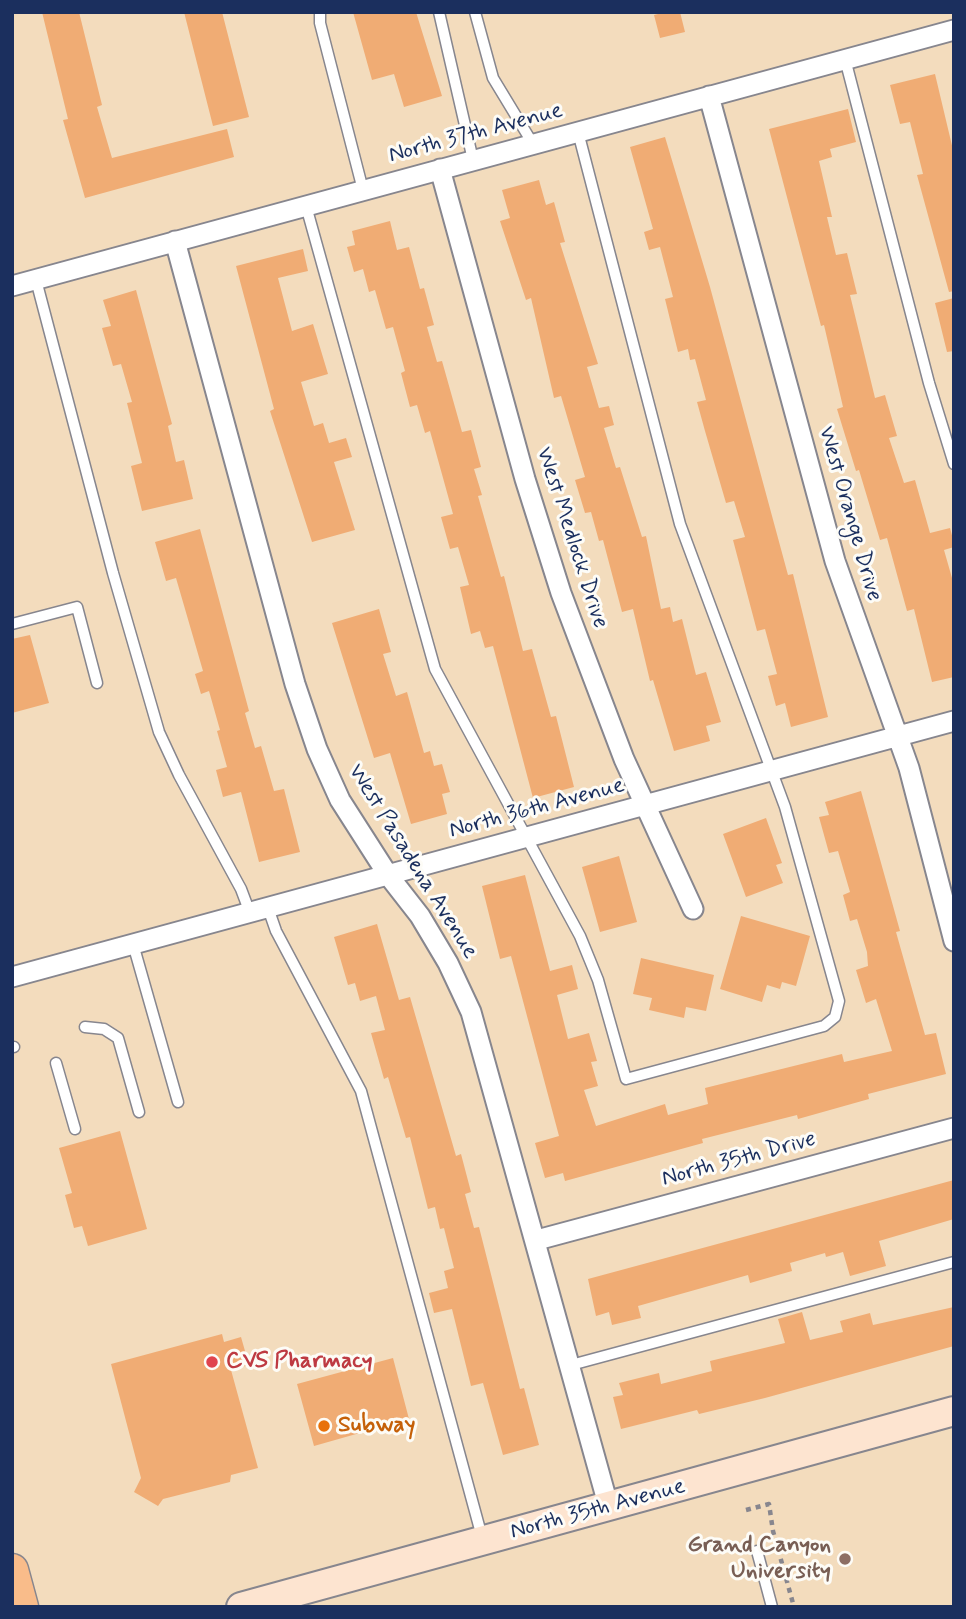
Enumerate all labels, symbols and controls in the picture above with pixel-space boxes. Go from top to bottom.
street label: North 37th Avenue [386,97,566,171]
street label: West Orange Drive [811,423,887,605]
street label: West Medlock Drive [529,444,613,632]
street label: West Pasadena Avenue [341,760,483,964]
street label: North 36th Avenue [446,772,628,846]
street label: North 35th Drive [659,1126,819,1194]
place label: CVS Pharmacy [226,1348,373,1376]
marker: CVS Pharmacy [204,1354,220,1370]
place label: Subway [338,1412,415,1440]
marker: Subway [316,1418,332,1434]
street label: North 35th Avenue [508,1473,688,1547]
place label: Grand Canyon University [688,1532,831,1586]
marker: Grand Canyon University [837,1551,853,1567]

